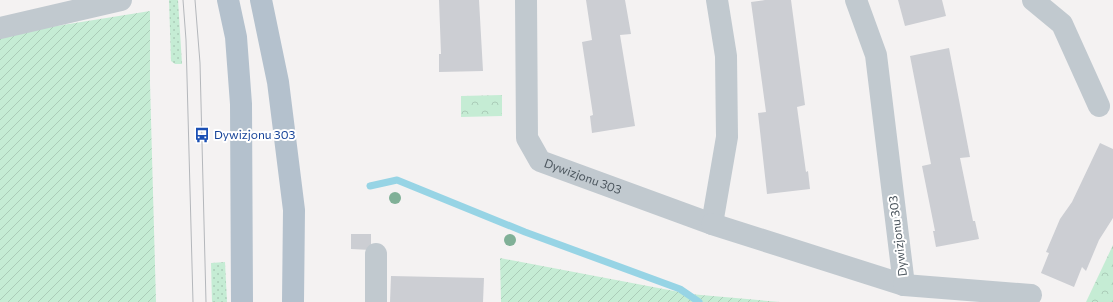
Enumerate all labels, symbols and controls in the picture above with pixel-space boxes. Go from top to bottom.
bus stop icon: Dywizjonu 303 [193,126,211,144]
place label: Dywizjonu 303 [214,127,295,141]
street label: Dywizjonu 303 [543,155,624,196]
street label: Dywizjonu 303 [885,195,909,277]

